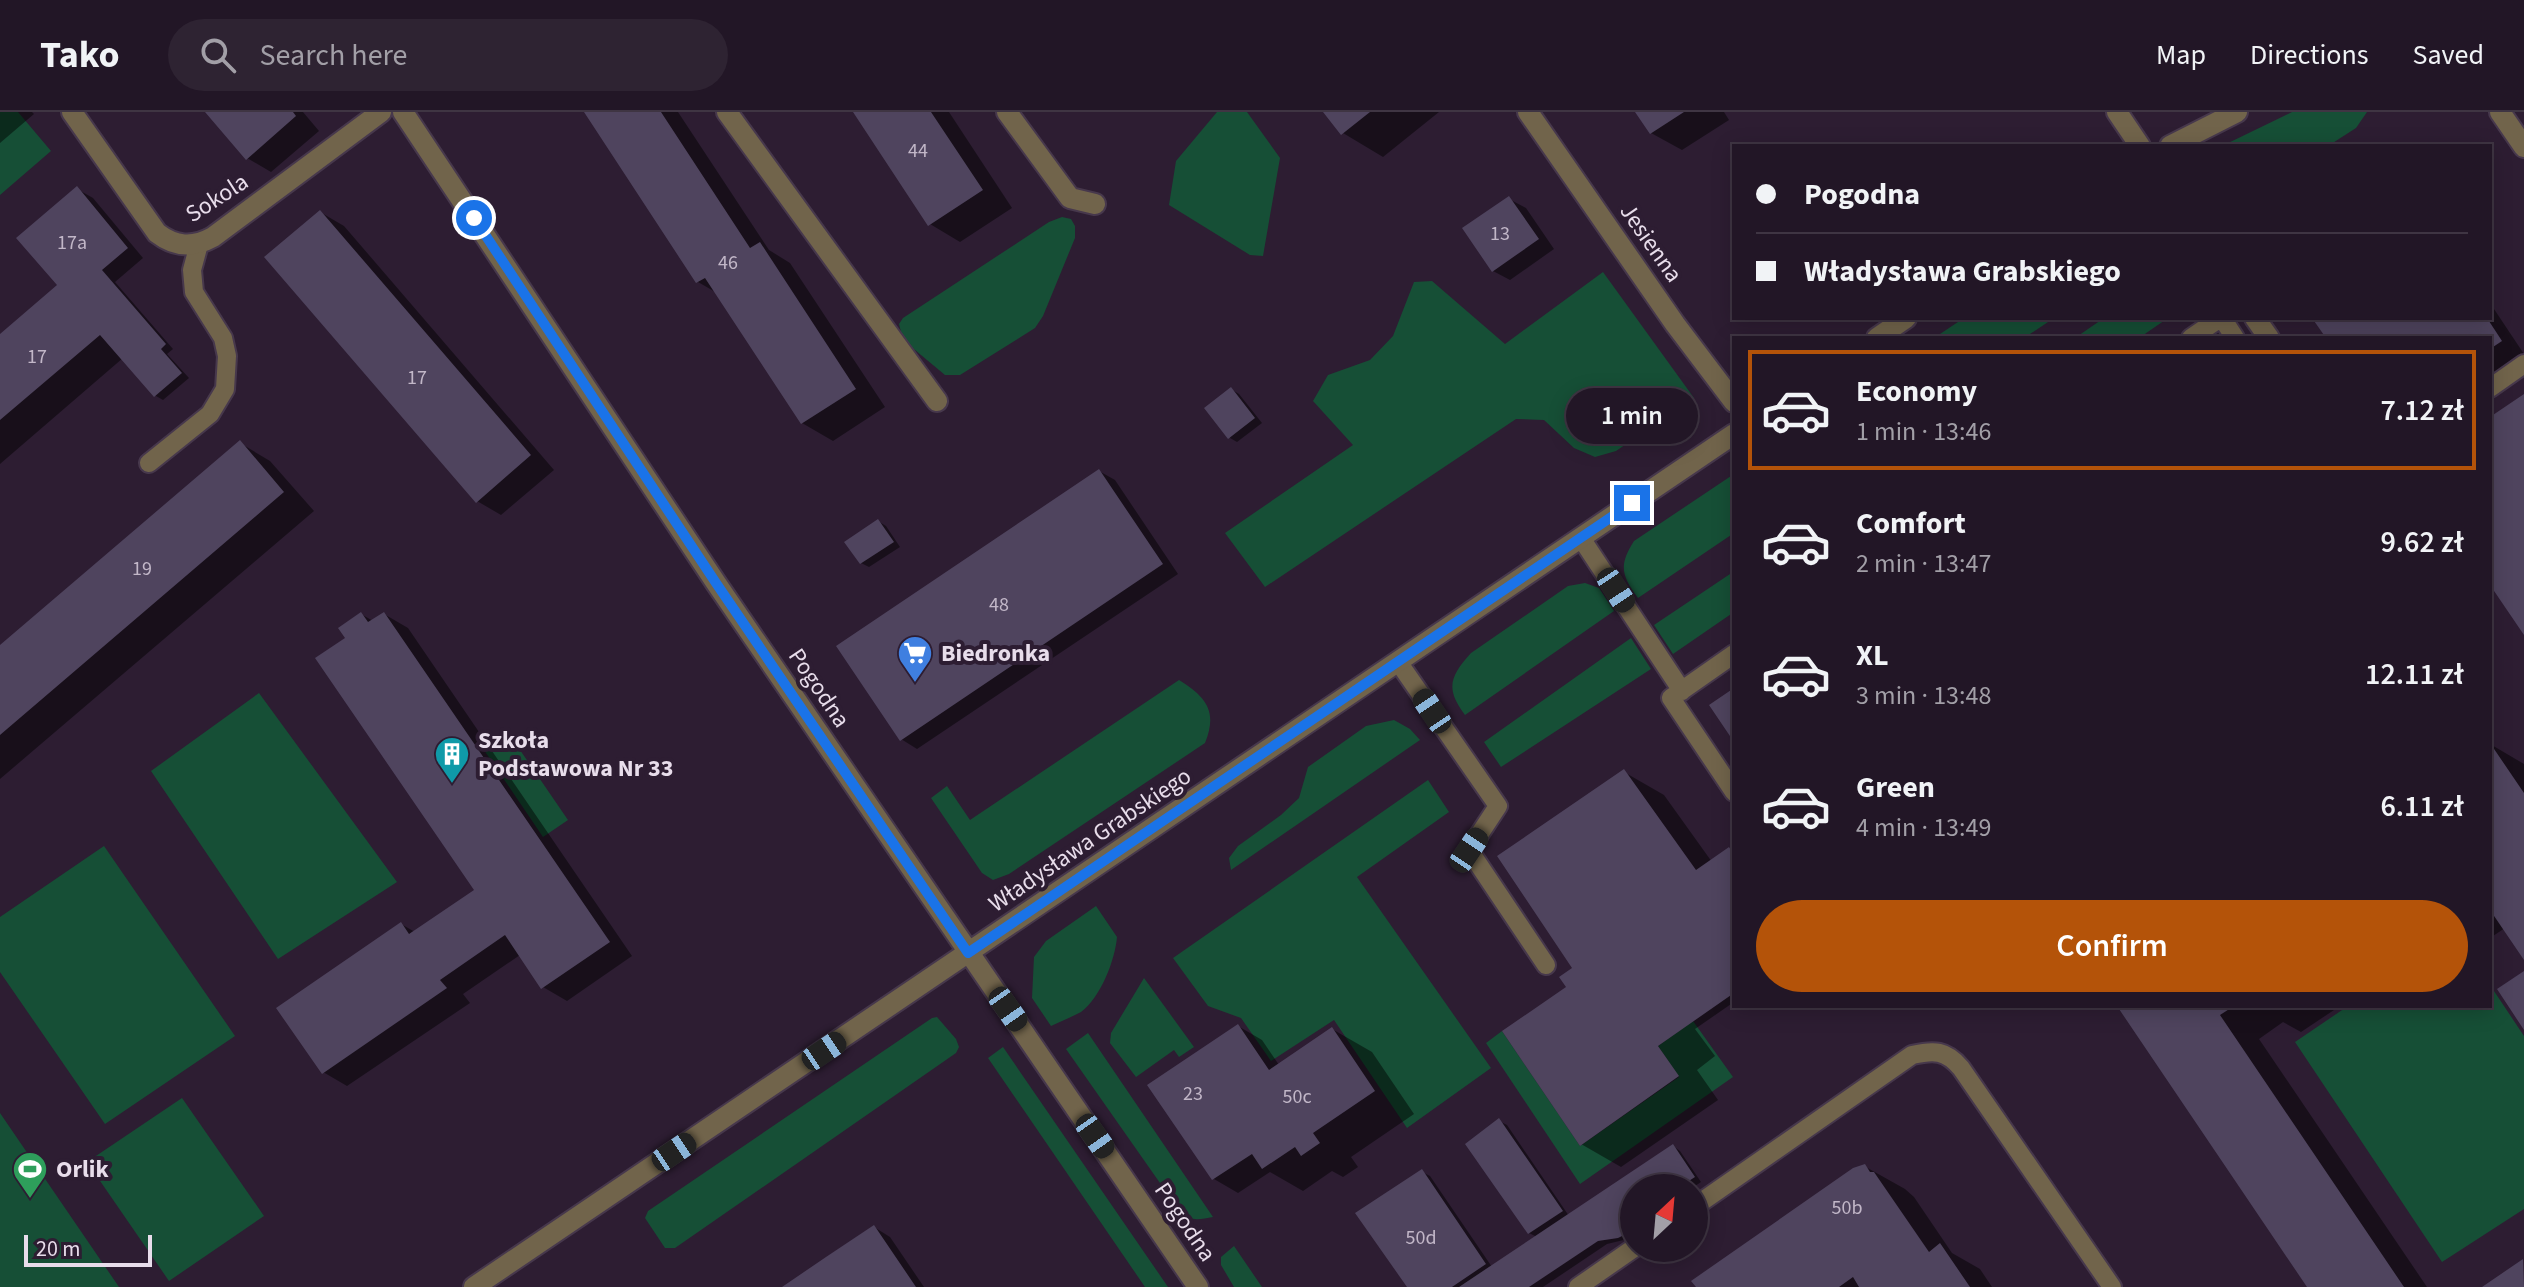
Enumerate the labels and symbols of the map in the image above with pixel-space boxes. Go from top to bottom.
house number: 44 [908,137,928,165]
street label: Sokola [179,165,255,231]
street label: Jesienna [1611,196,1691,290]
route start [456,200,492,236]
house number: 13 [1490,220,1510,248]
house number: 17a [57,229,87,257]
house number: 46 [718,249,738,277]
house number: 17 [27,343,47,371]
house number: 17 [407,364,427,392]
callout: 1 min [1566,387,1698,443]
route end [1614,485,1650,521]
house number: 19 [132,555,152,583]
car [1593,563,1639,617]
house number: 48 [989,591,1009,619]
supermarket icon: Biedronka [896,634,934,684]
place label: Biedronka [941,636,1050,671]
street label: Pogodna [780,641,858,735]
car [1409,684,1455,738]
place label: Szkoła Podstawowa Nr 33 [478,723,673,786]
building icon: Szkoła Podstawowa Nr 33 [433,735,471,785]
street label: Władysława Grabskiego [982,759,1198,921]
car [1446,823,1492,877]
car [984,982,1032,1036]
car [797,1028,851,1074]
house number: 23 [1183,1080,1203,1108]
house number: 50c [1283,1083,1312,1111]
car [1071,1109,1119,1163]
car [647,1129,701,1175]
sports icon: Orlik [11,1150,49,1200]
place label: Orlik [56,1152,109,1187]
north arrow [1620,1174,1708,1262]
street label: Pogodna [1146,1175,1224,1269]
house number: 50b [1832,1194,1862,1222]
house number: 50d [1406,1224,1436,1252]
scale bar [24,1231,152,1267]

